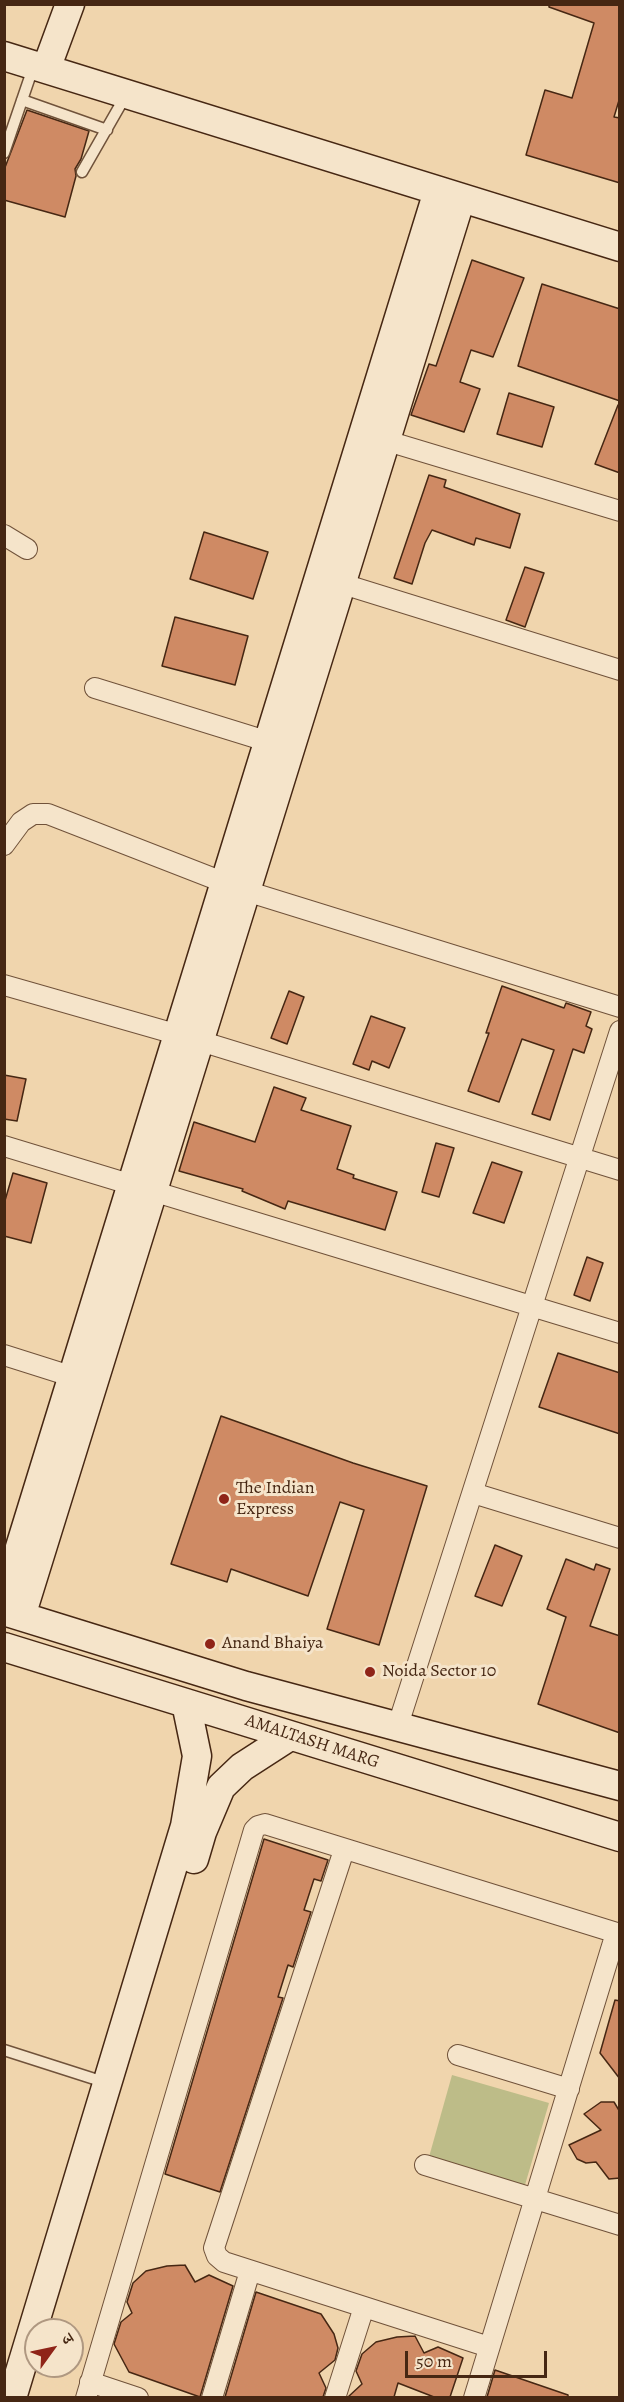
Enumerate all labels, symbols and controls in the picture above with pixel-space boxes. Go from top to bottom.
place label: The Indian Express [236,1478,315,1520]
marker: The Indian Express [217,1492,231,1506]
place label: Anand Bhaiya [222,1633,323,1655]
marker: Anand Bhaiya [203,1637,217,1651]
place label: Noida Sector 10 [382,1661,496,1683]
marker: Noida Sector 10 [363,1665,377,1679]
street label: AMALTASH MARG [242,1710,382,1774]
north arrow [24,2318,84,2378]
text: उ [56,2330,79,2349]
scale bar [408,2339,550,2377]
text: 50 m [416,2349,452,2373]

